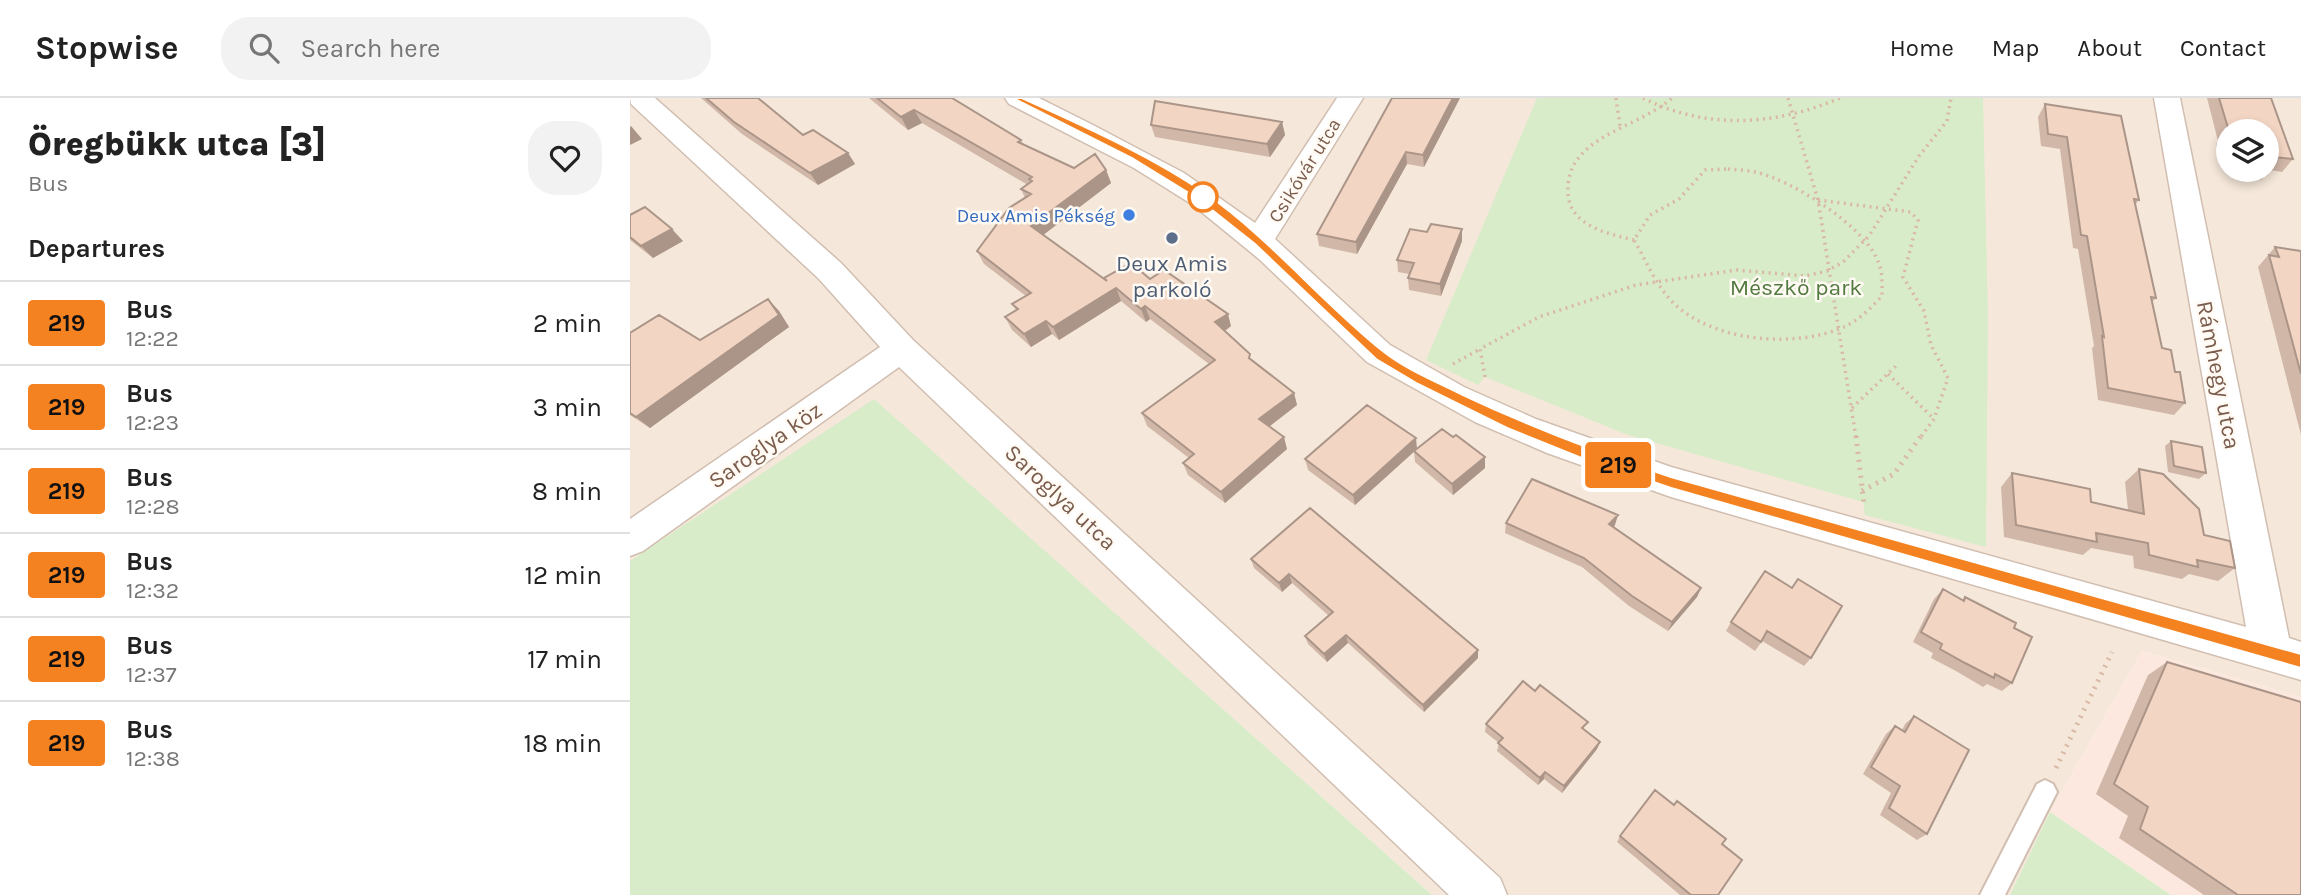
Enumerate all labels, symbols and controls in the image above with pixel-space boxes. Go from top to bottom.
search box [221,17,711,80]
text: Stopwise [35,29,179,67]
icon: search [245,29,283,67]
text: Search here [301,33,440,64]
text: Home [1890,34,1954,62]
text: Map [1992,34,2039,62]
text: About [2077,34,2142,62]
text: Contact [2180,34,2266,62]
street label: Csikóvár utca [1264,114,1346,227]
map controls [2216,119,2279,182]
button: layers [2216,119,2279,182]
button: heart [528,121,602,195]
text: Öregbükk utca [3] [28,125,326,163]
text: Bus [28,170,68,197]
unlabelled marker [1188,182,1218,212]
place label: Deux Amis Pékség [957,205,1115,227]
marker: Deux Amis Pékség [1121,207,1137,223]
marker: Deux Amis parkoló [1164,230,1180,246]
text: Departures [28,233,165,264]
place label: Deux Amis parkoló [1116,250,1228,303]
park label: Mészkő park [1730,274,1862,301]
text: Bus [126,294,173,325]
street label: Rámhegy utca [2191,299,2246,452]
text: 2 min [533,308,602,339]
text: 219 [48,309,85,337]
text: 12:22 [126,325,179,352]
text: Bus [126,378,173,409]
text: 3 min [533,392,602,423]
text: 219 [48,393,85,421]
street label: Saroglya köz [703,396,827,494]
text: 12:23 [126,409,179,436]
street label: Saroglya utca [999,439,1122,556]
line badge: 219 [1578,442,1658,488]
text: 219 [1599,451,1637,479]
text: Bus [126,462,173,493]
text: 8 min [532,476,602,507]
text: 219 [48,477,85,505]
text: 12:28 [126,493,180,520]
text: Bus [126,546,173,577]
text: 12 min [524,560,602,591]
text: 219 [48,561,85,589]
text: 12:32 [126,577,179,604]
text: Bus [126,630,173,661]
text: 17 min [527,644,602,675]
text: 219 [48,645,85,673]
text: 12:37 [126,661,177,688]
text: Bus [126,714,173,745]
text: 18 min [523,728,602,759]
text: 219 [48,729,85,757]
text: 12:38 [126,745,180,772]

